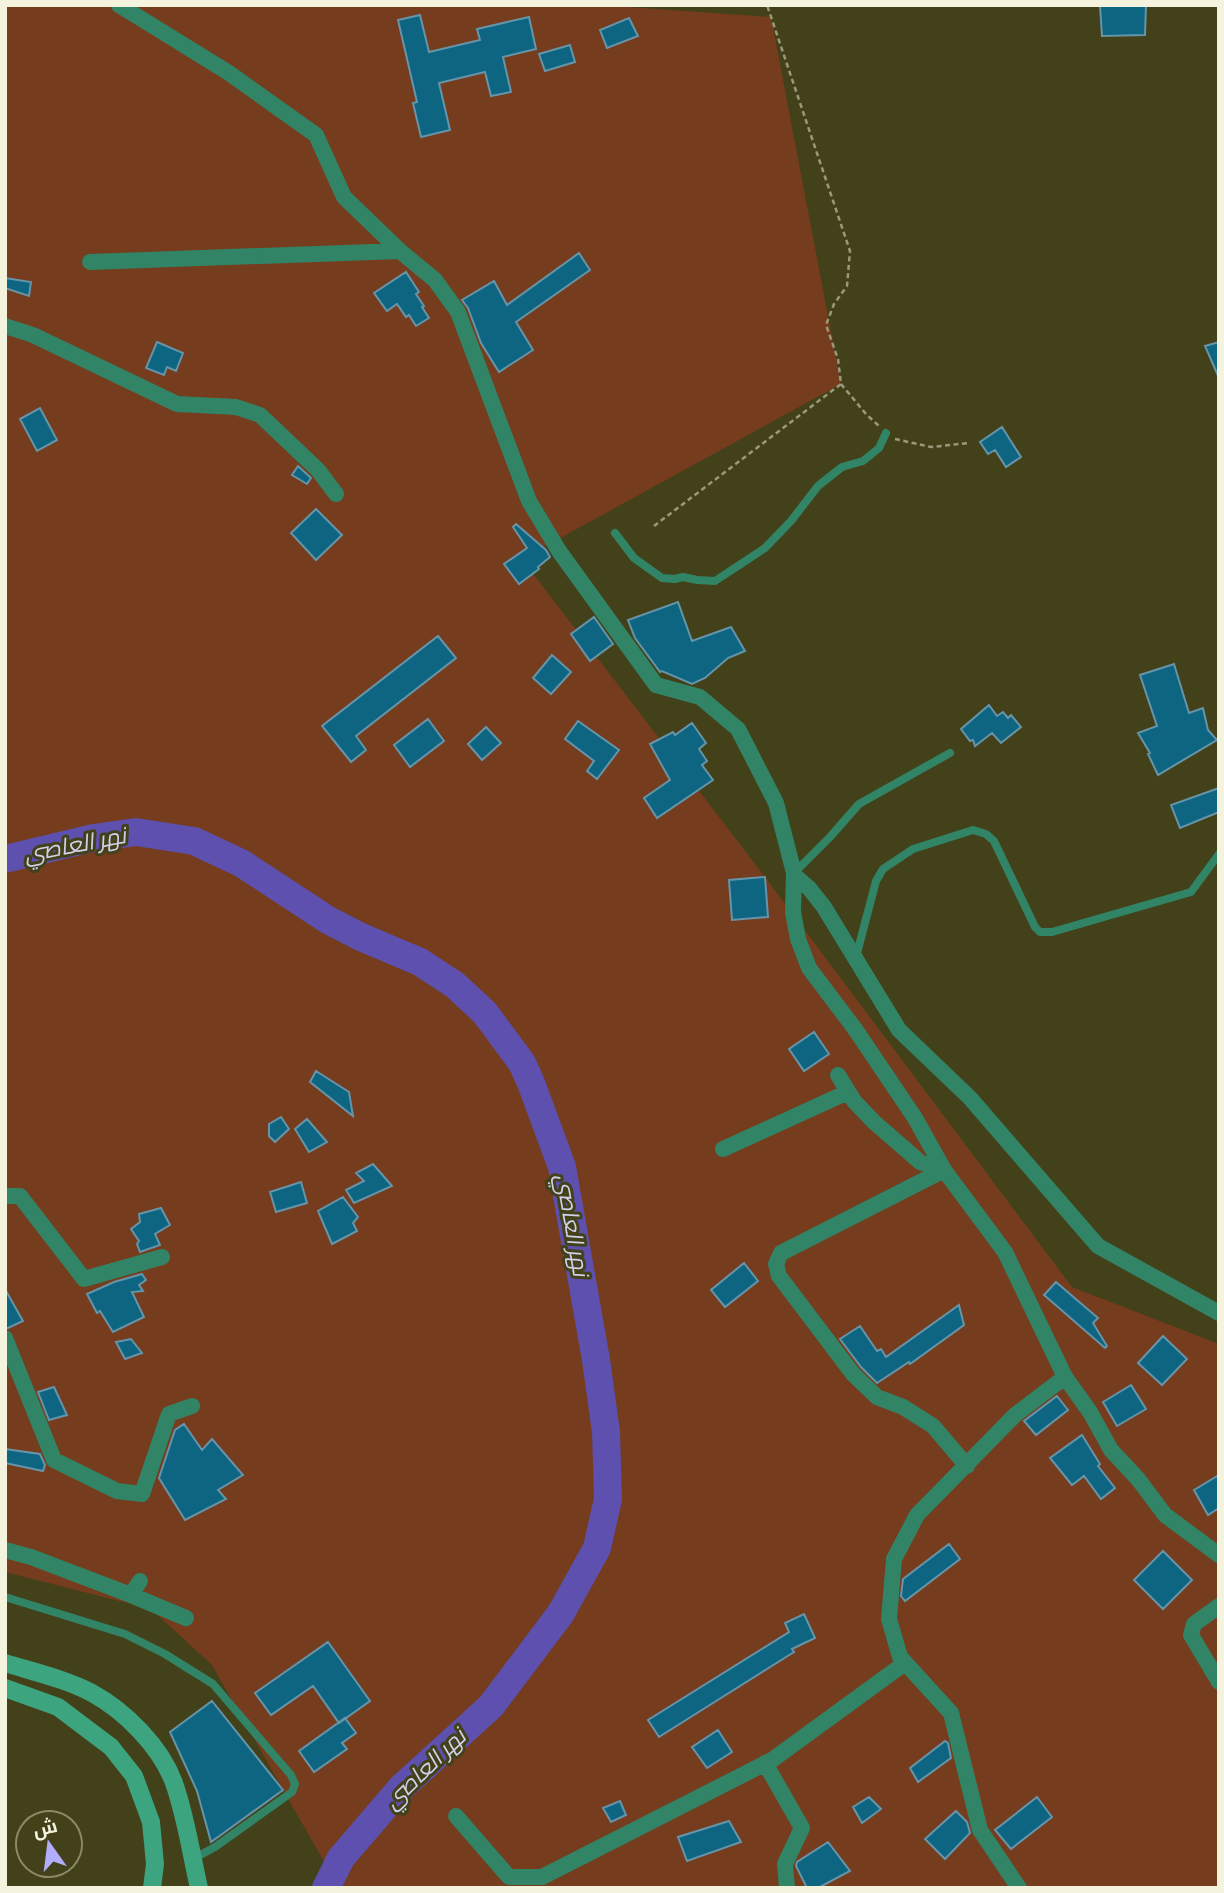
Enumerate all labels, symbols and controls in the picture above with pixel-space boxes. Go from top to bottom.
water label: نهر العاصي [21,818,132,871]
water label: نهر العاصي [547,1171,598,1282]
water label: نهر العاصي [376,1719,476,1817]
north arrow [14,1809,84,1879]
text: ش [30,1813,60,1845]

